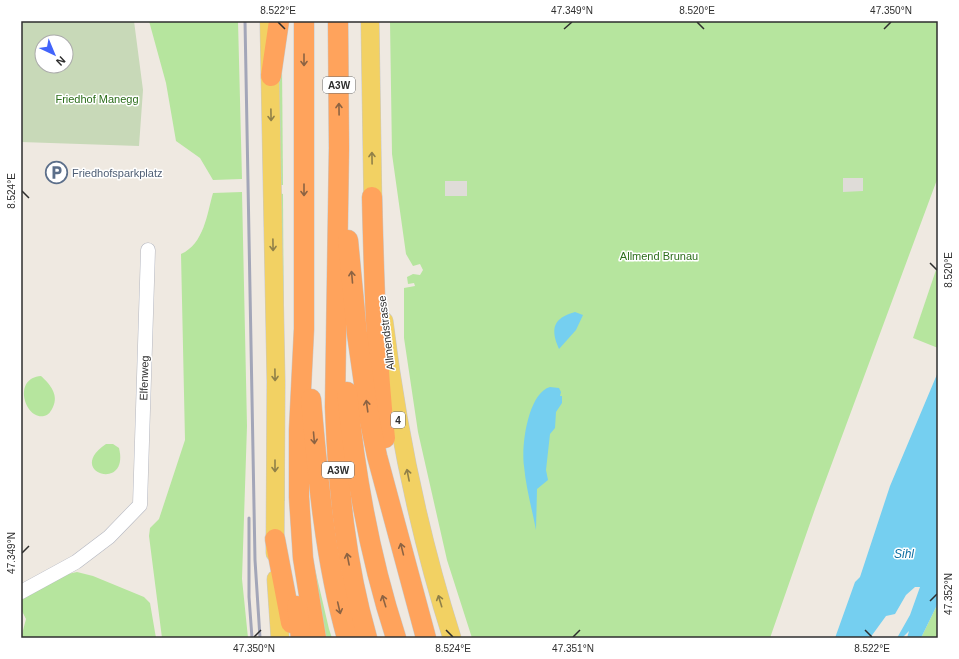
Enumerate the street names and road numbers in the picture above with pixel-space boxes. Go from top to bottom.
road number: A3W [323,77,355,93]
street label: Allmendstrasse [375,295,397,371]
street label: Elfenweg [137,355,151,401]
road number: 4 [391,412,405,428]
road number: A3W [322,462,354,478]

